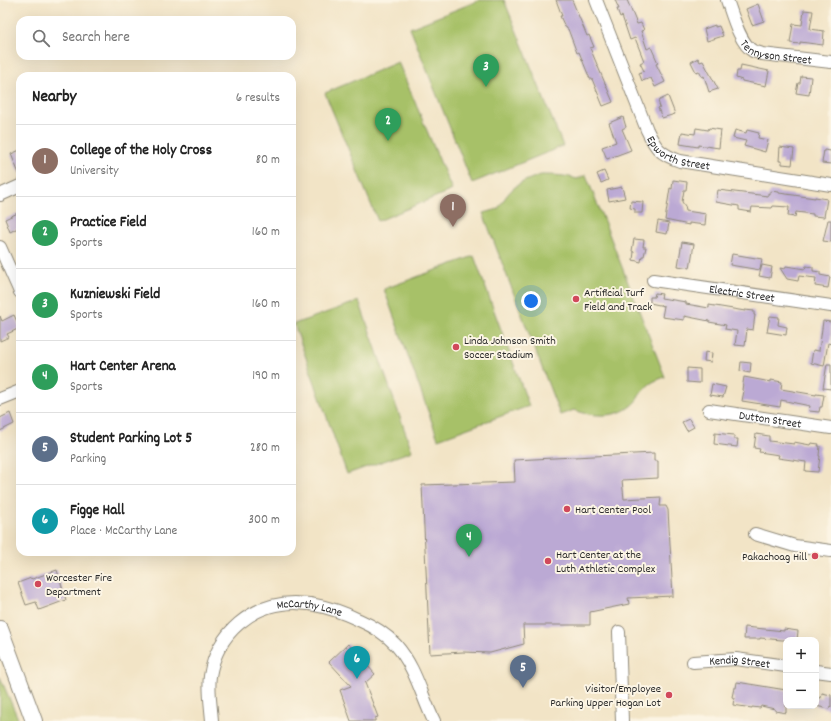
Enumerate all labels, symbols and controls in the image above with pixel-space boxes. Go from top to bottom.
search box [16,16,296,60]
icon: search [30,27,52,49]
text: Search here [62,27,130,49]
street label: Tennyson Street [735,37,813,70]
pin: 3 [473,54,499,87]
text: Nearby [32,86,76,110]
text: 6 results [236,89,280,108]
pin: 2 [375,108,401,141]
street label: Epworth Street [641,133,712,176]
text: College of the Holy Cross [70,140,212,162]
text: 1 [44,151,46,170]
text: 80 m [256,151,280,170]
text: University [70,162,119,181]
pin: 1 [440,194,466,227]
text: Practice Field [70,212,146,234]
text: 2 [42,223,48,242]
text: 160 m [252,223,280,242]
text: Sports [70,234,103,253]
street label: Electric Street [708,281,776,308]
text: Kuzniewski Field [70,284,160,306]
place label: Artificial Turf Field and Track [584,285,652,316]
your location [521,291,541,311]
marker: Artificial Turf Field and Track [571,294,581,304]
text: 3 [42,295,48,314]
text: 160 m [252,295,280,314]
text: Sports [70,306,103,325]
place label: Linda Johnson Smith Soccer Stadium [464,333,556,364]
marker: Linda Johnson Smith Soccer Stadium [451,342,461,352]
text: Hart Center Arena [70,356,176,378]
text: 4 [42,367,48,386]
text: 190 m [252,367,280,386]
text: Sports [70,378,103,397]
street label: Dutton Street [738,408,803,434]
text: Student Parking Lot 5 [70,428,192,450]
text: 5 [42,439,48,458]
text: 280 m [250,439,280,458]
text: Parking [70,450,106,469]
text: Figge Hall [70,500,124,522]
place label: Hart Center Pool [575,502,651,519]
marker: Hart Center Pool [562,504,572,514]
text: 6 [42,511,48,530]
text: 300 m [248,511,280,530]
text: Place · McCarthy Lane [70,522,177,541]
pin: 4 [456,524,482,557]
place label: Hart Center at the Luth Athletic Complex [556,547,656,578]
place label: Pakachoag Hill [742,549,807,566]
marker: Pakachoag Hill [810,551,820,561]
marker: Hart Center at the Luth Athletic Complex [543,556,553,566]
place label: Worcester Fire Department [46,570,112,601]
marker: Worcester Fire Department [33,579,43,589]
street label: McCarthy Lane [275,596,344,622]
map controls [783,637,819,709]
button: + [783,637,819,673]
pin: 6 [344,646,370,679]
street label: Kendig Street [709,652,772,674]
pin: 5 [510,655,536,688]
button: − [783,673,819,709]
place label: Visitor/Employee Parking Upper Hogan Lot [550,681,662,712]
marker: Visitor/Employee Parking Upper Hogan Lot [664,690,674,700]

